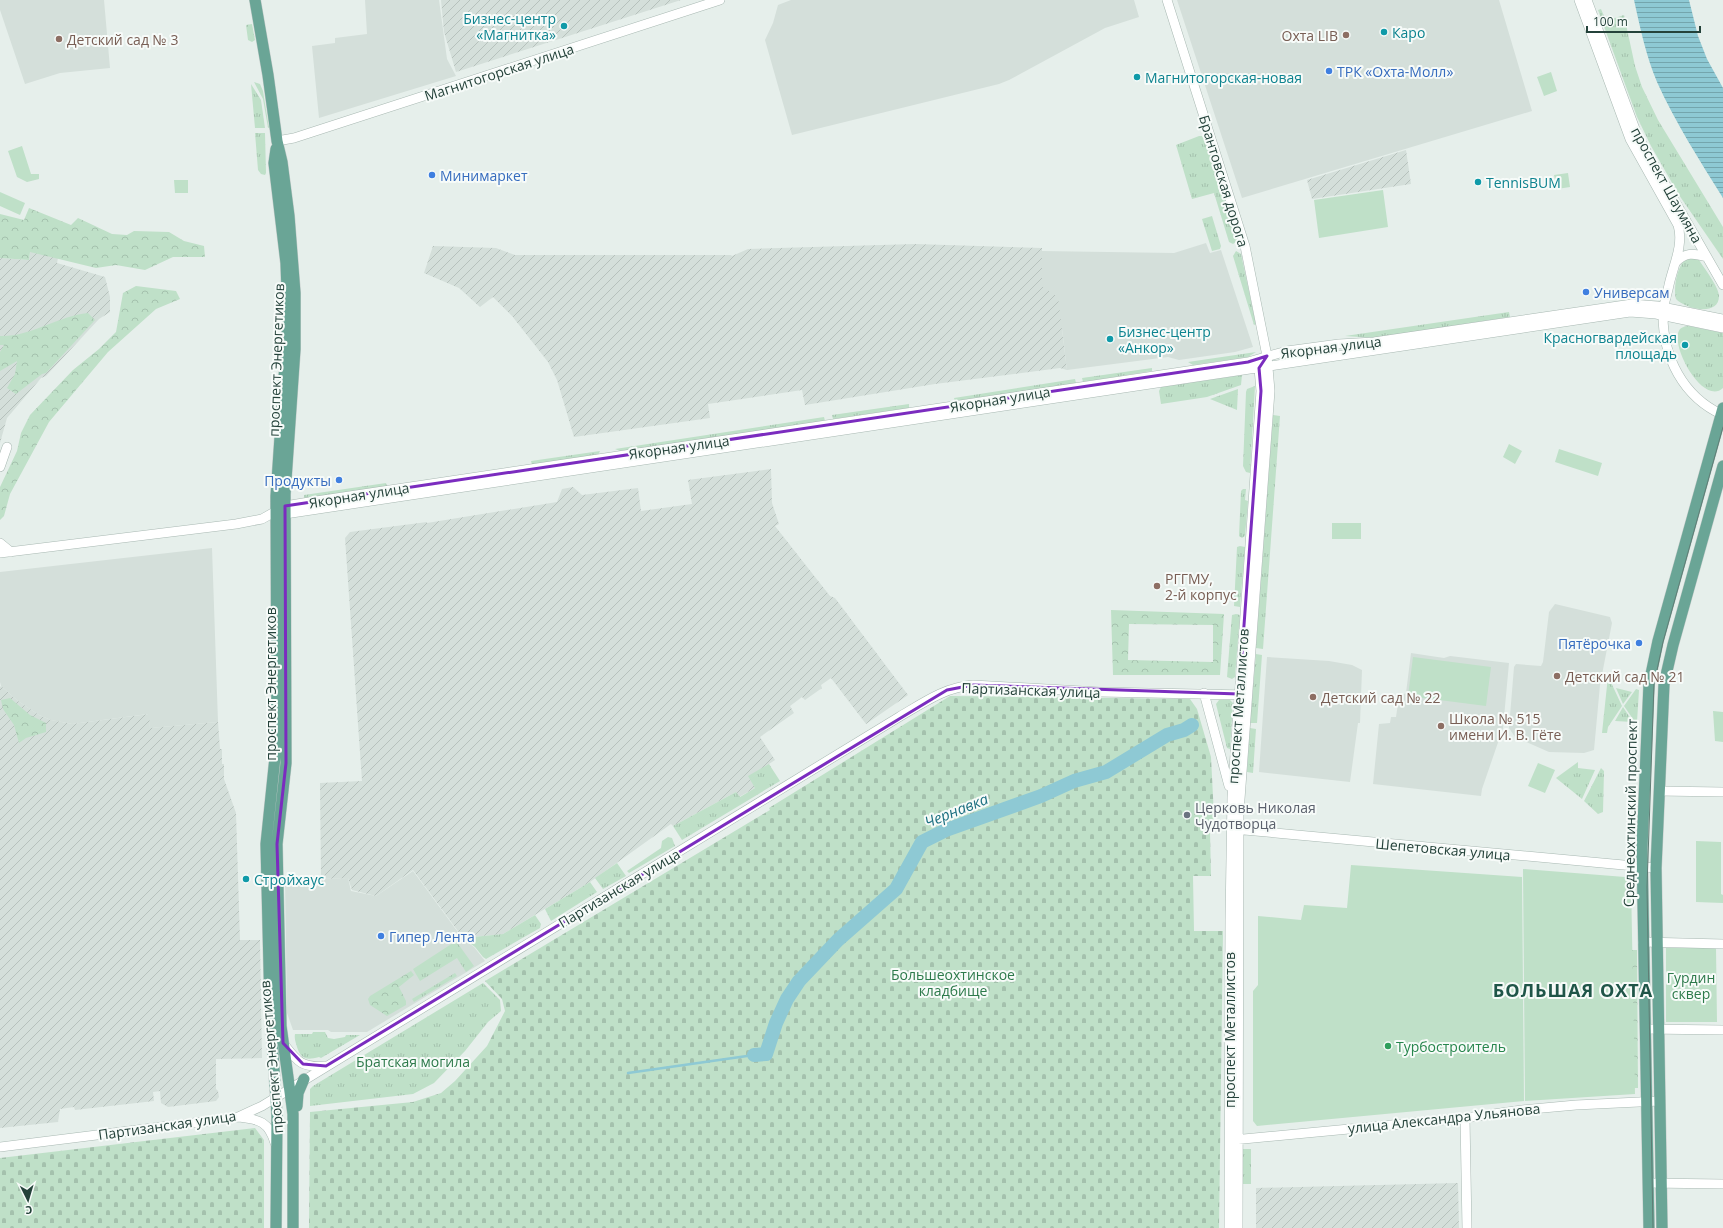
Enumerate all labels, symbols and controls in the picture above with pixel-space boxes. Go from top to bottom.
scale bar [1587,8,1700,34]
place label: Бизнес-центр «Магнитка» [463,9,556,44]
text: 100 m [1593,13,1628,30]
marker: Бизнес-центр «Магнитка» [559,21,569,31]
place label: Каро [1392,23,1425,42]
place label: Охта LIB [1282,26,1338,45]
marker: Каро [1379,27,1389,37]
place label: Детский сад № 3 [67,30,178,49]
marker: Охта LIB [1341,30,1351,40]
marker: Детский сад № 3 [54,34,64,44]
street label: Магнитогорская улица [422,39,576,105]
place label: ТРК «Охта-Молл» [1337,62,1453,81]
marker: ТРК «Охта-Молл» [1324,66,1334,76]
place label: Магнитогорская-новая [1145,68,1302,87]
marker: Магнитогорская-новая [1132,72,1142,82]
street label: Брантовская дорога [1195,113,1253,249]
street label: проспект Шаумяна [1627,123,1707,247]
place label: Минимаркет [440,166,528,185]
marker: Минимаркет [427,170,437,180]
place label: TennisBUM [1486,173,1561,192]
marker: TennisBUM [1473,177,1483,187]
street label: проспект Энергетиков [264,283,288,437]
place label: Универсам [1594,283,1670,302]
marker: Универсам [1581,287,1591,297]
place label: Бизнес-центр «Анкор» [1118,322,1211,357]
place label: Красногвардейская площадь [1543,328,1677,363]
street label: Якорная улица [1279,331,1383,363]
marker: Бизнес-центр «Анкор» [1105,334,1115,344]
marker: Красногвардейская площадь [1680,340,1690,350]
street label: Якорная улица [948,382,1052,416]
street label: Якорная улица [627,431,731,463]
place label: Продукты [264,471,331,490]
marker: Продукты [334,475,344,485]
street label: Якорная улица [307,478,411,512]
place label: РГГМУ, 2-й корпус [1165,569,1237,604]
marker: РГГМУ, 2-й корпус [1152,581,1162,591]
street label: проспект Энергетиков [261,607,280,761]
street label: проспект Металлистов [1223,628,1253,784]
place label: Пятёрочка [1558,634,1631,653]
marker: Пятёрочка [1634,638,1644,648]
place label: Детский сад № 21 [1565,667,1684,686]
marker: Детский сад № 21 [1552,671,1562,681]
street label: Партизанская улица [961,678,1101,702]
place label: Детский сад № 22 [1321,688,1440,707]
marker: Детский сад № 22 [1308,692,1318,702]
place label: Школа № 515 имени И. В. Гёте [1449,709,1561,744]
street label: Среднеохтинский проспект [1619,718,1641,907]
marker: Школа № 515 имени И. В. Гёте [1436,721,1446,731]
water label: Чернавка [921,788,991,832]
place label: Церковь Николая Чудотворца [1195,798,1316,833]
marker: Церковь Николая Чудотворца [1182,810,1192,820]
street label: Шепетовская улица [1375,834,1511,864]
street label: Партизанская улица [555,844,683,932]
place label: Стройхаус [254,870,324,889]
marker: Стройхаус [241,874,251,884]
place label: Гипер Лента [389,927,475,946]
marker: Гипер Лента [376,931,386,941]
street label: проспект Металлистов [1220,952,1239,1108]
park label: Большеохтинское кладбище [891,965,1015,1000]
park label: Гурдин сквер [1667,968,1715,1003]
district label: БОЛЬШАЯ ОХТА [1493,978,1653,1002]
street label: проспект Энергетиков [255,980,287,1134]
place label: Турбостроитель [1396,1037,1506,1056]
marker: Турбостроитель [1383,1041,1393,1051]
park label: Братская могила [356,1052,470,1071]
street label: улица Александра Ульянова [1347,1098,1541,1138]
street label: Партизанская улица [97,1106,237,1144]
north arrow [8,1180,48,1220]
text: С [25,1203,33,1218]

